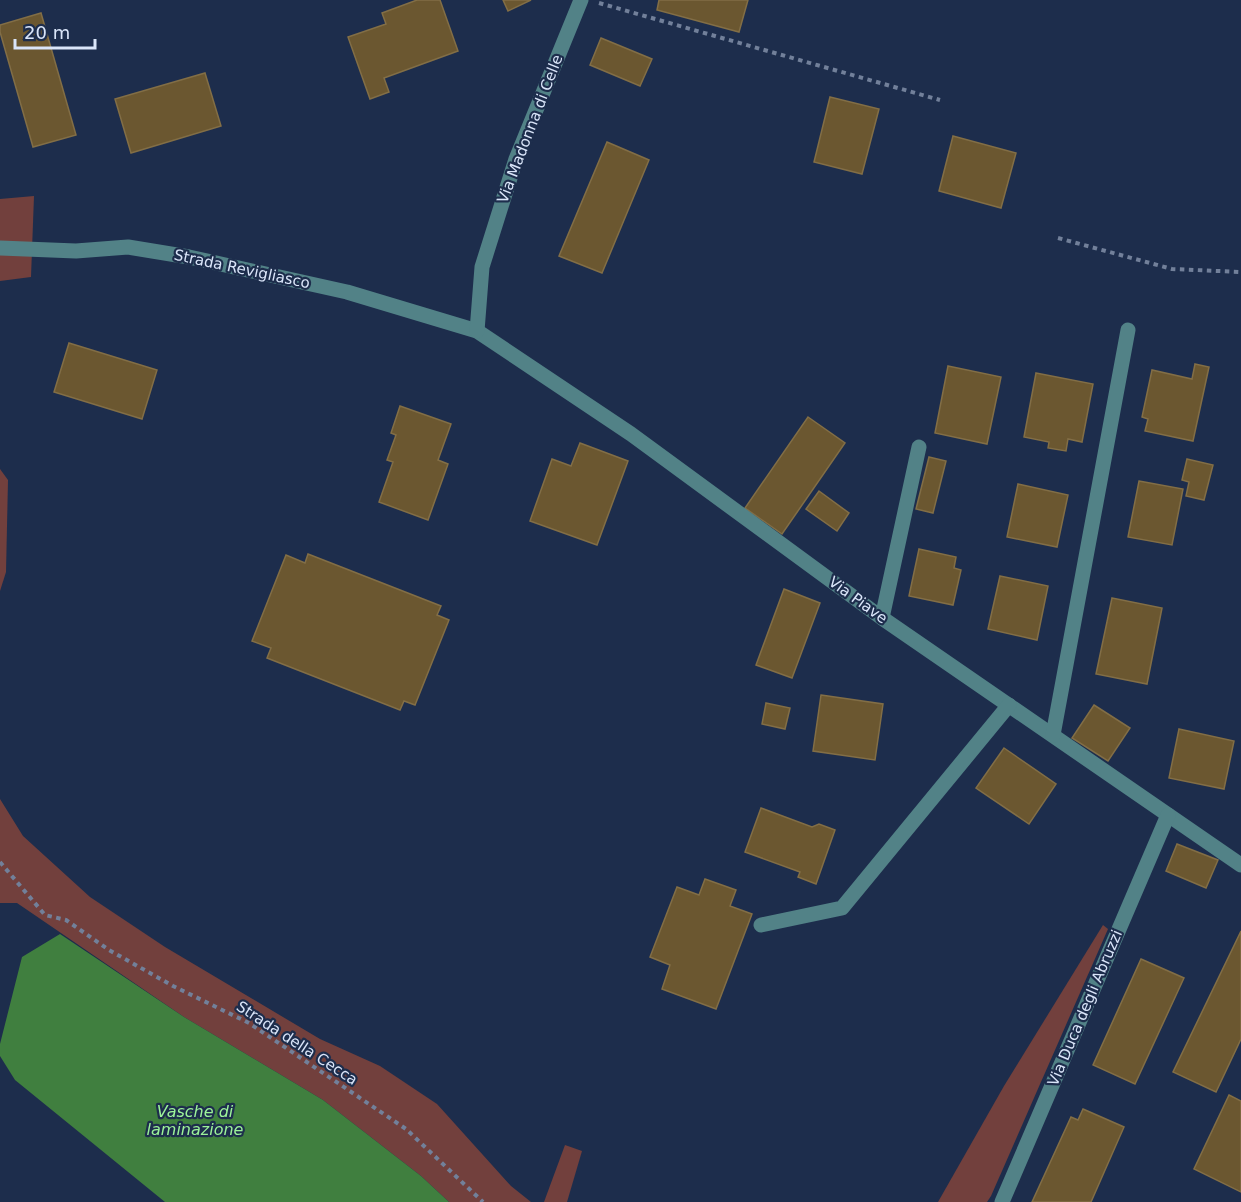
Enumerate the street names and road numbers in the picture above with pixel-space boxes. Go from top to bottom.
street label: Via Madonna di Celle [493,52,567,206]
street label: Strada Revigliasco [172,246,312,292]
street label: Via Piave [825,573,891,627]
street label: Via Duca degli Abruzzi [1044,927,1126,1089]
street label: Strada della Cecca [233,997,361,1089]

